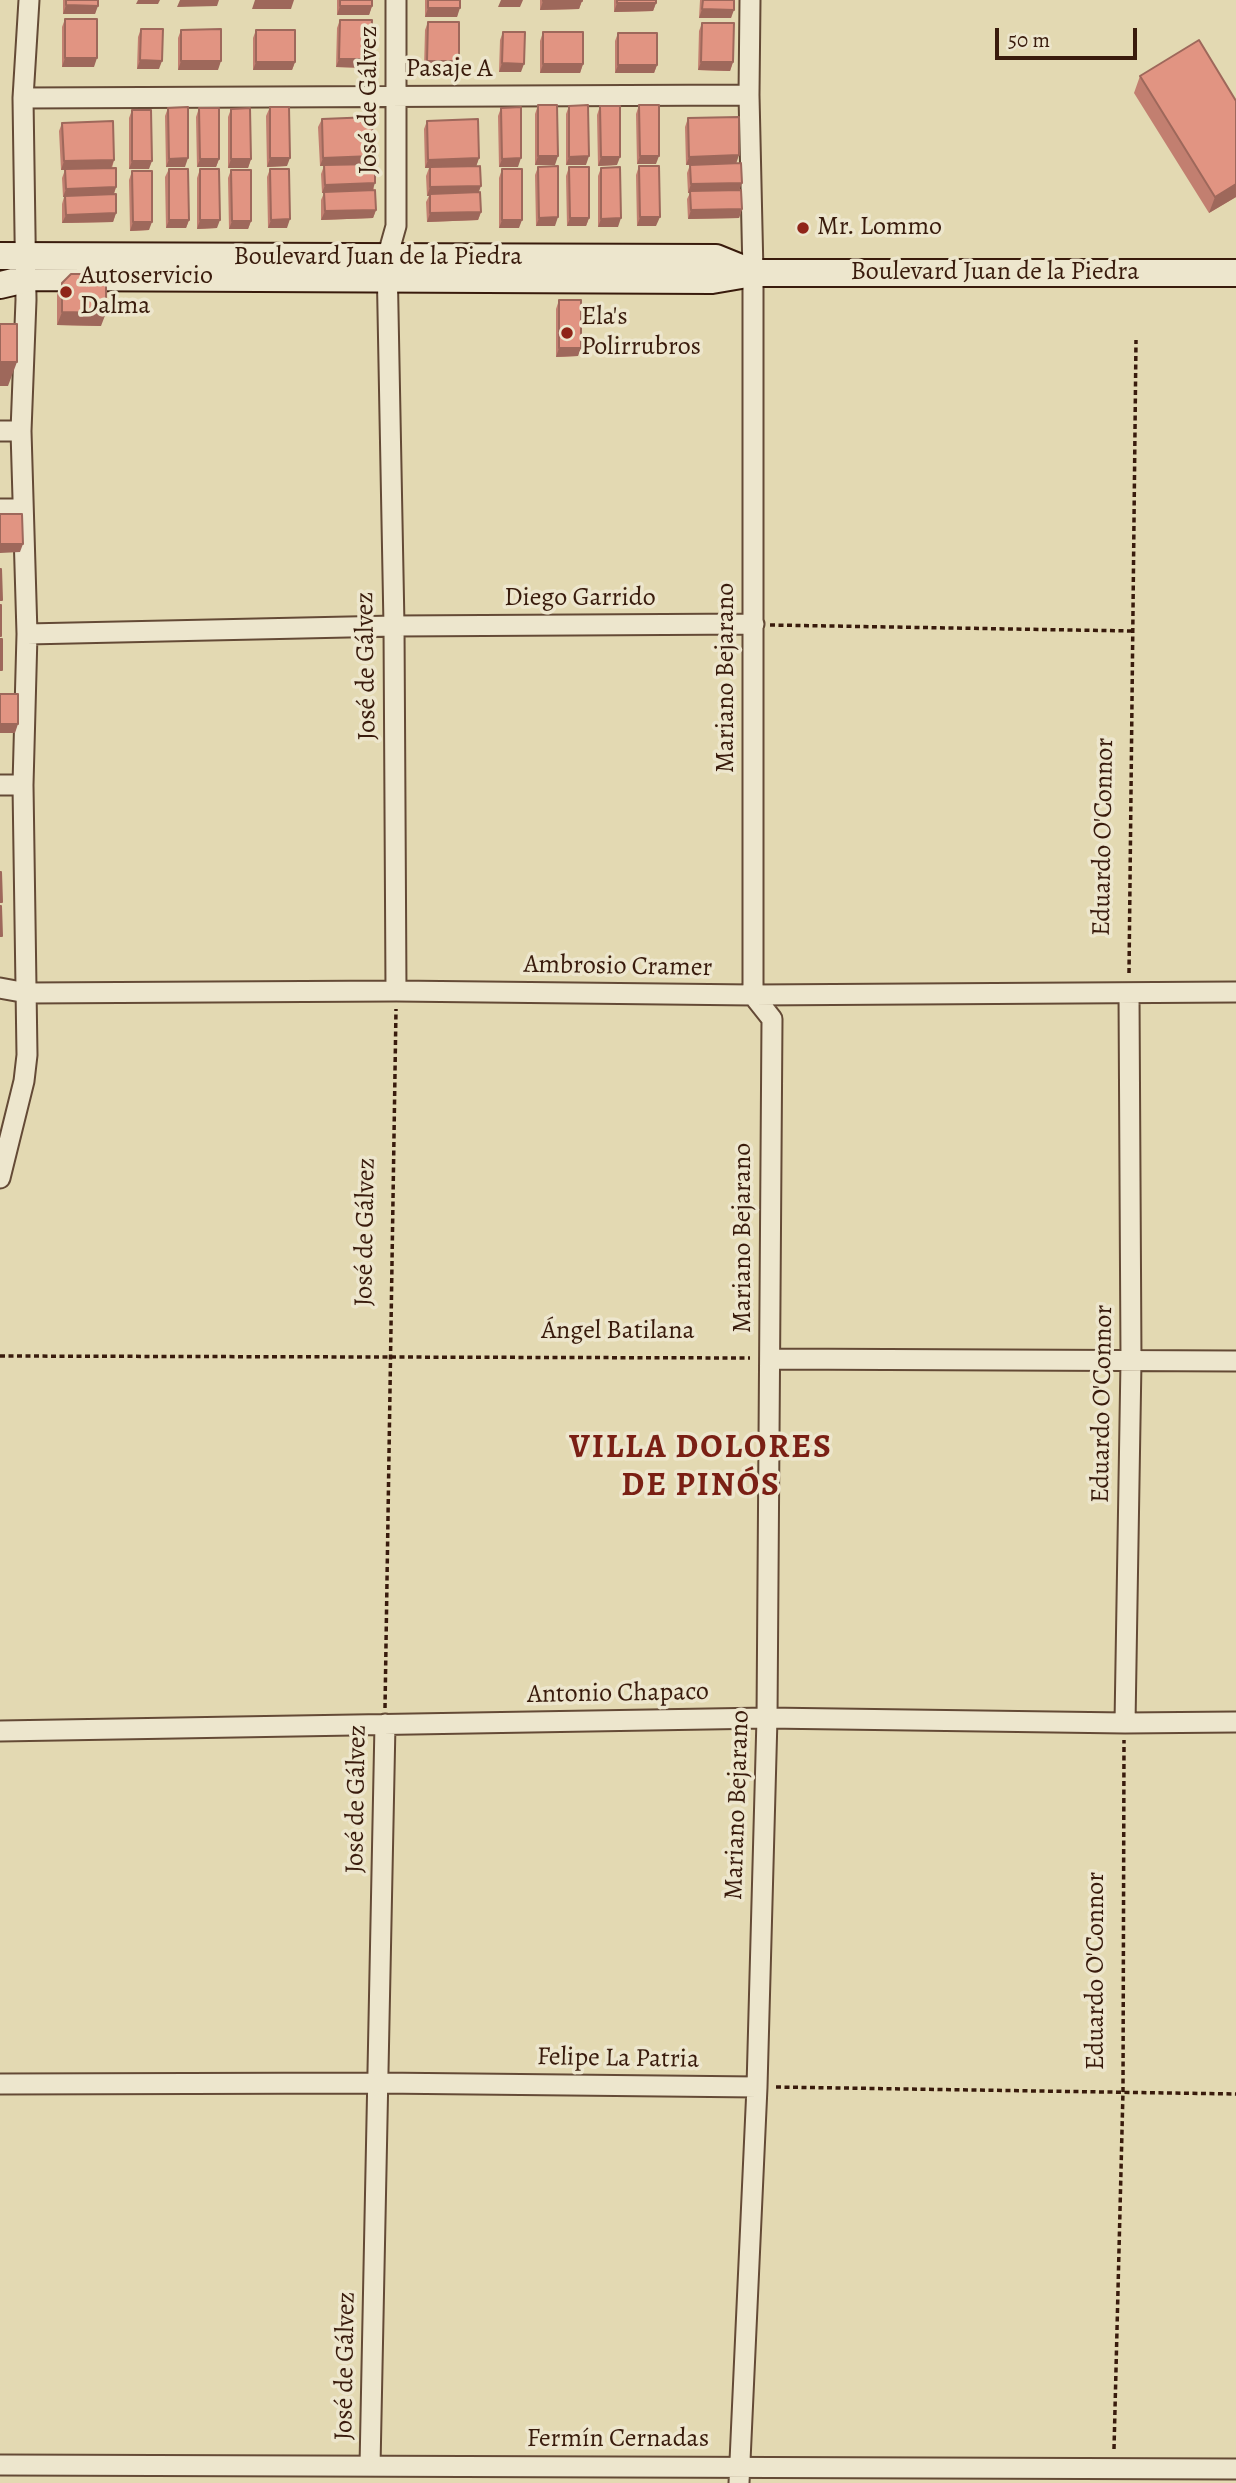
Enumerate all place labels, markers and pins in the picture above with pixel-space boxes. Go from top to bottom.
place label: Mr. Lommo [817,212,942,244]
marker: Mr. Lommo [795,220,811,236]
place label: Autoservicio Dalma [80,261,213,322]
marker: Autoservicio Dalma [58,284,74,300]
place label: Ela's Polirrubros [581,302,701,364]
marker: Ela's Polirrubros [559,325,575,341]

